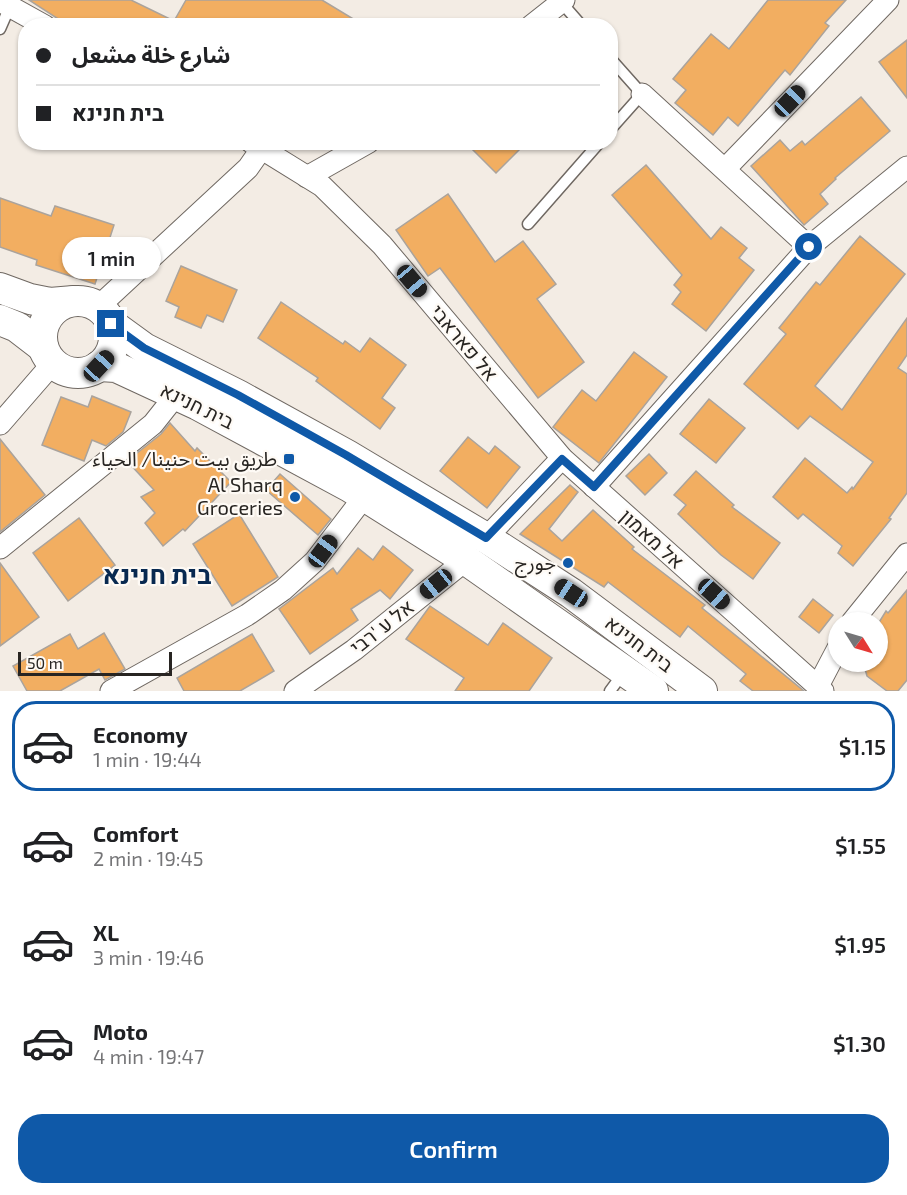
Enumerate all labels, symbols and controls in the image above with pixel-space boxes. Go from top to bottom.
text: شارع خلة مشعل [72,41,230,67]
car [771,82,809,120]
text: בית חנינא [72,99,164,125]
route start [795,233,822,260]
callout: 1 min [62,237,160,279]
text: 1 min [88,246,135,270]
car [394,261,430,301]
street label: אל פאראבי [426,299,504,385]
route end [97,310,124,337]
car [80,347,118,385]
street label: בית חנינא [157,377,239,433]
place label: طريق بيت حنينا/ الحياء [93,446,277,472]
marker: طريق بيت حنينا/ الحياء [282,452,296,466]
place label: Al Sharq Groceries [197,472,283,519]
marker: Al Sharq Groceries [288,490,302,504]
street label: אל מאמון [616,503,689,573]
car [305,531,341,571]
place label: جورج [515,550,556,578]
marker: جورج [561,556,575,570]
district label: בית חנינא [103,558,211,589]
car [416,566,456,602]
car [695,575,733,613]
car [551,576,591,610]
street label: אל ע 'רבי [345,594,418,659]
street label: בית חנינא [601,610,679,677]
north arrow [828,612,888,672]
map controls [828,612,888,672]
scale bar [18,649,172,676]
text: 50 m [27,653,63,672]
icon: car [21,719,75,773]
text: Economy [93,721,188,747]
text: $1.15 [839,733,886,759]
text: 1 min · 19:44 [93,747,202,771]
icon: car [21,818,75,872]
text: Comfort [93,820,178,846]
text: $1.55 [835,832,886,858]
text: 2 min · 19:45 [93,846,204,870]
icon: car [21,917,75,971]
text: XL [93,919,119,945]
text: $1.95 [834,931,886,957]
text: 3 min · 19:46 [93,945,204,969]
icon: car [21,1016,75,1070]
text: Moto [93,1018,148,1044]
text: $1.30 [833,1030,886,1056]
text: 4 min · 19:47 [93,1044,204,1068]
button: Confirm [18,1114,889,1183]

